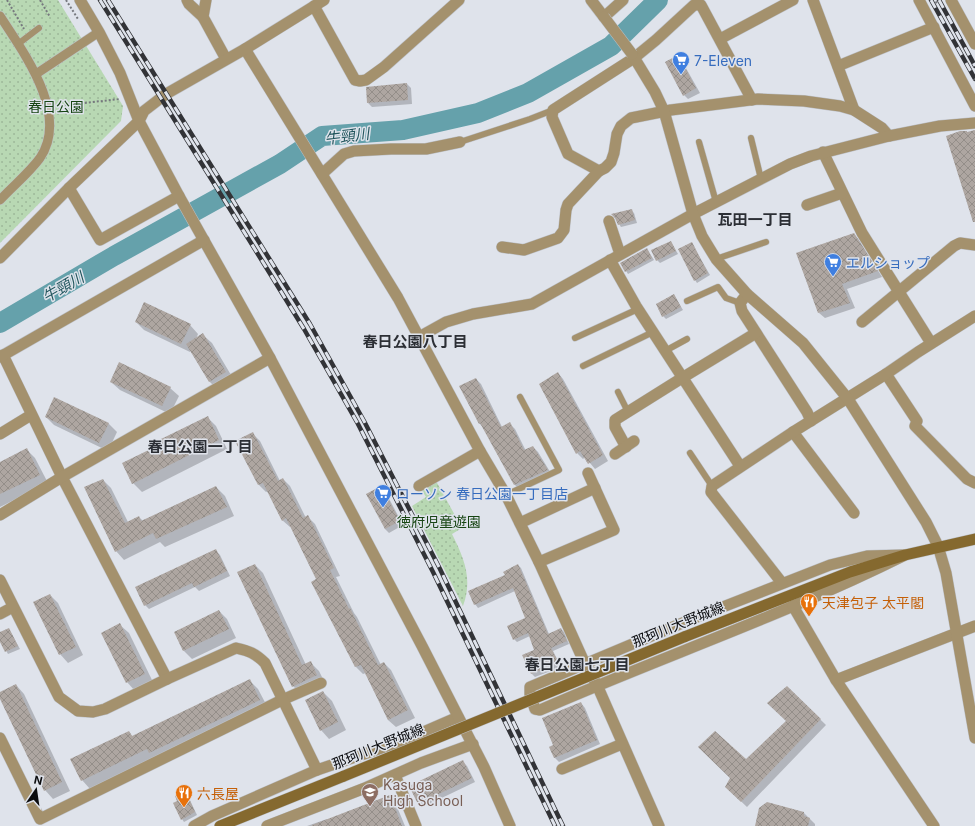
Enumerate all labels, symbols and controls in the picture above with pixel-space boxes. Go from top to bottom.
supermarket icon: 7-Eleven [671,50,691,75]
place label: 7-Eleven [694,52,752,69]
park label: 春日公園 [28,98,84,115]
water label: 牛頸川 [324,124,372,148]
district label: 瓦田一丁目 [717,210,793,229]
supermarket icon: エルショップ [823,252,843,277]
place label: エルショップ [846,254,930,271]
water label: 牛頸川 [39,267,89,306]
district label: 春日公園八丁目 [362,332,468,351]
district label: 春日公園一丁目 [147,437,253,456]
supermarket icon: ローソン 春日公園一丁目店 [373,483,393,508]
place label: ローソン 春日公園一丁目店 [396,485,568,502]
park label: 徳府児童遊園 [397,513,481,530]
restaurant icon: 天津包子 太平閣 [799,592,819,617]
place label: 天津包子 太平閣 [822,594,924,611]
street label: 那珂川大野城線 [629,598,727,650]
district label: 春日公園七丁目 [524,655,630,674]
street label: 那珂川大野城線 [329,720,427,772]
north arrow [16,770,56,810]
text: N [33,772,44,788]
place label: Kasuga High School [383,776,463,809]
school or university icon: Kasuga High School [360,782,380,807]
restaurant icon: 六長屋 [174,783,194,808]
place label: 六長屋 [197,785,239,802]

